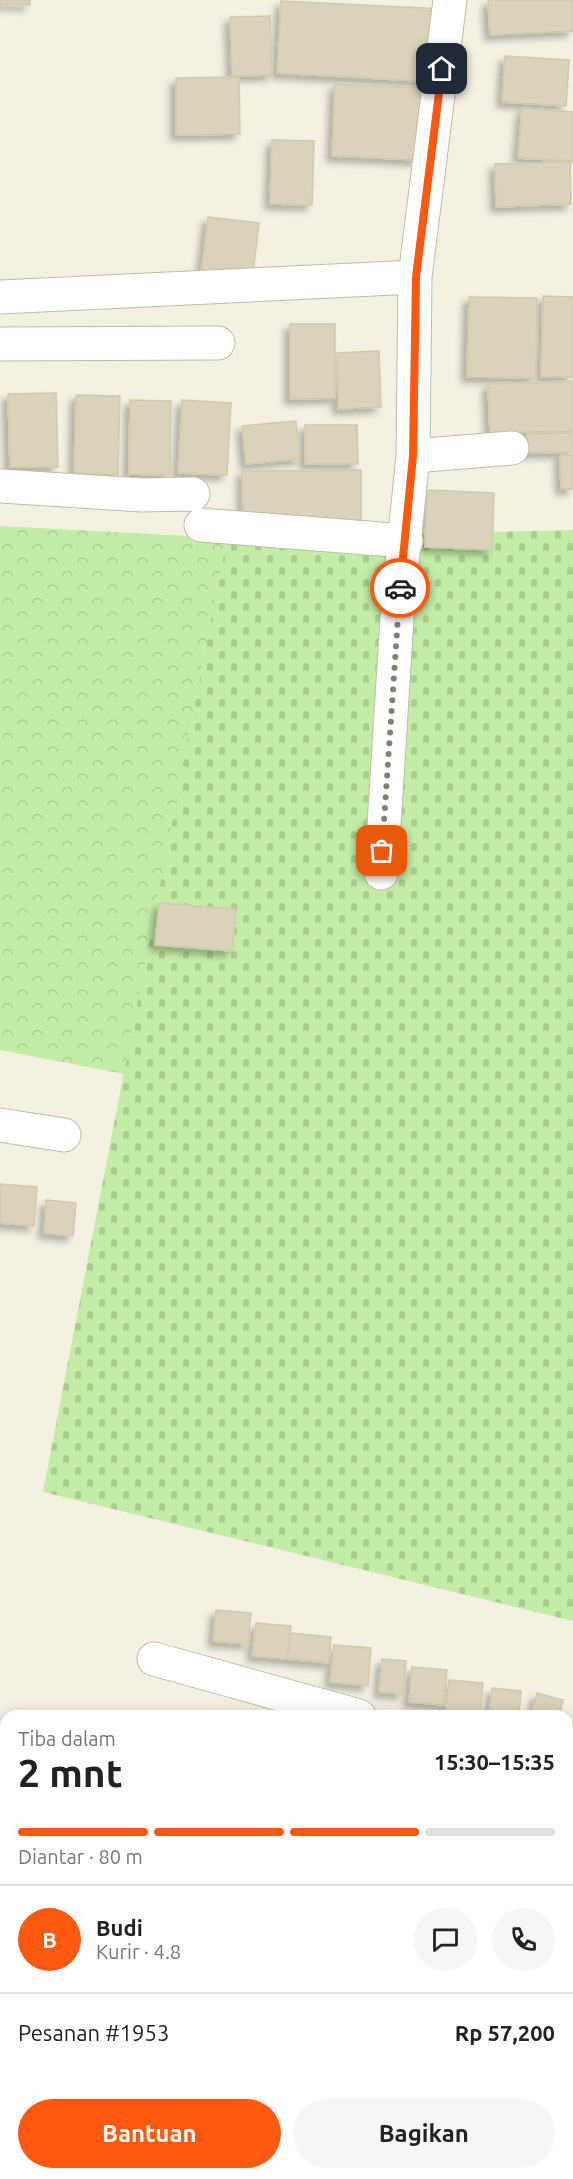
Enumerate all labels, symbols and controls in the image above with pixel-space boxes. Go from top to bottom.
pin [416,43,467,94]
icon: home [425,52,458,85]
courier [370,558,430,618]
icon: car [384,572,417,605]
pin [356,825,407,876]
icon: bag [365,834,398,867]
text: Tiba dalam [18,1727,116,1750]
text: 15:30–15:35 [434,1749,555,1774]
text: 2 mnt [18,1751,122,1794]
text: Diantar · 80 m [18,1845,143,1868]
button: chat [414,1908,477,1971]
button: phone [492,1908,555,1971]
text: Budi [96,1915,143,1940]
text: B [42,1927,57,1952]
text: Kurir · 4.8 [96,1940,181,1963]
text: Pesanan #1953 [18,2020,169,2045]
text: Rp 57,200 [455,2020,555,2045]
button: Bantuan [18,2099,281,2168]
button: Bagikan [293,2099,555,2168]

